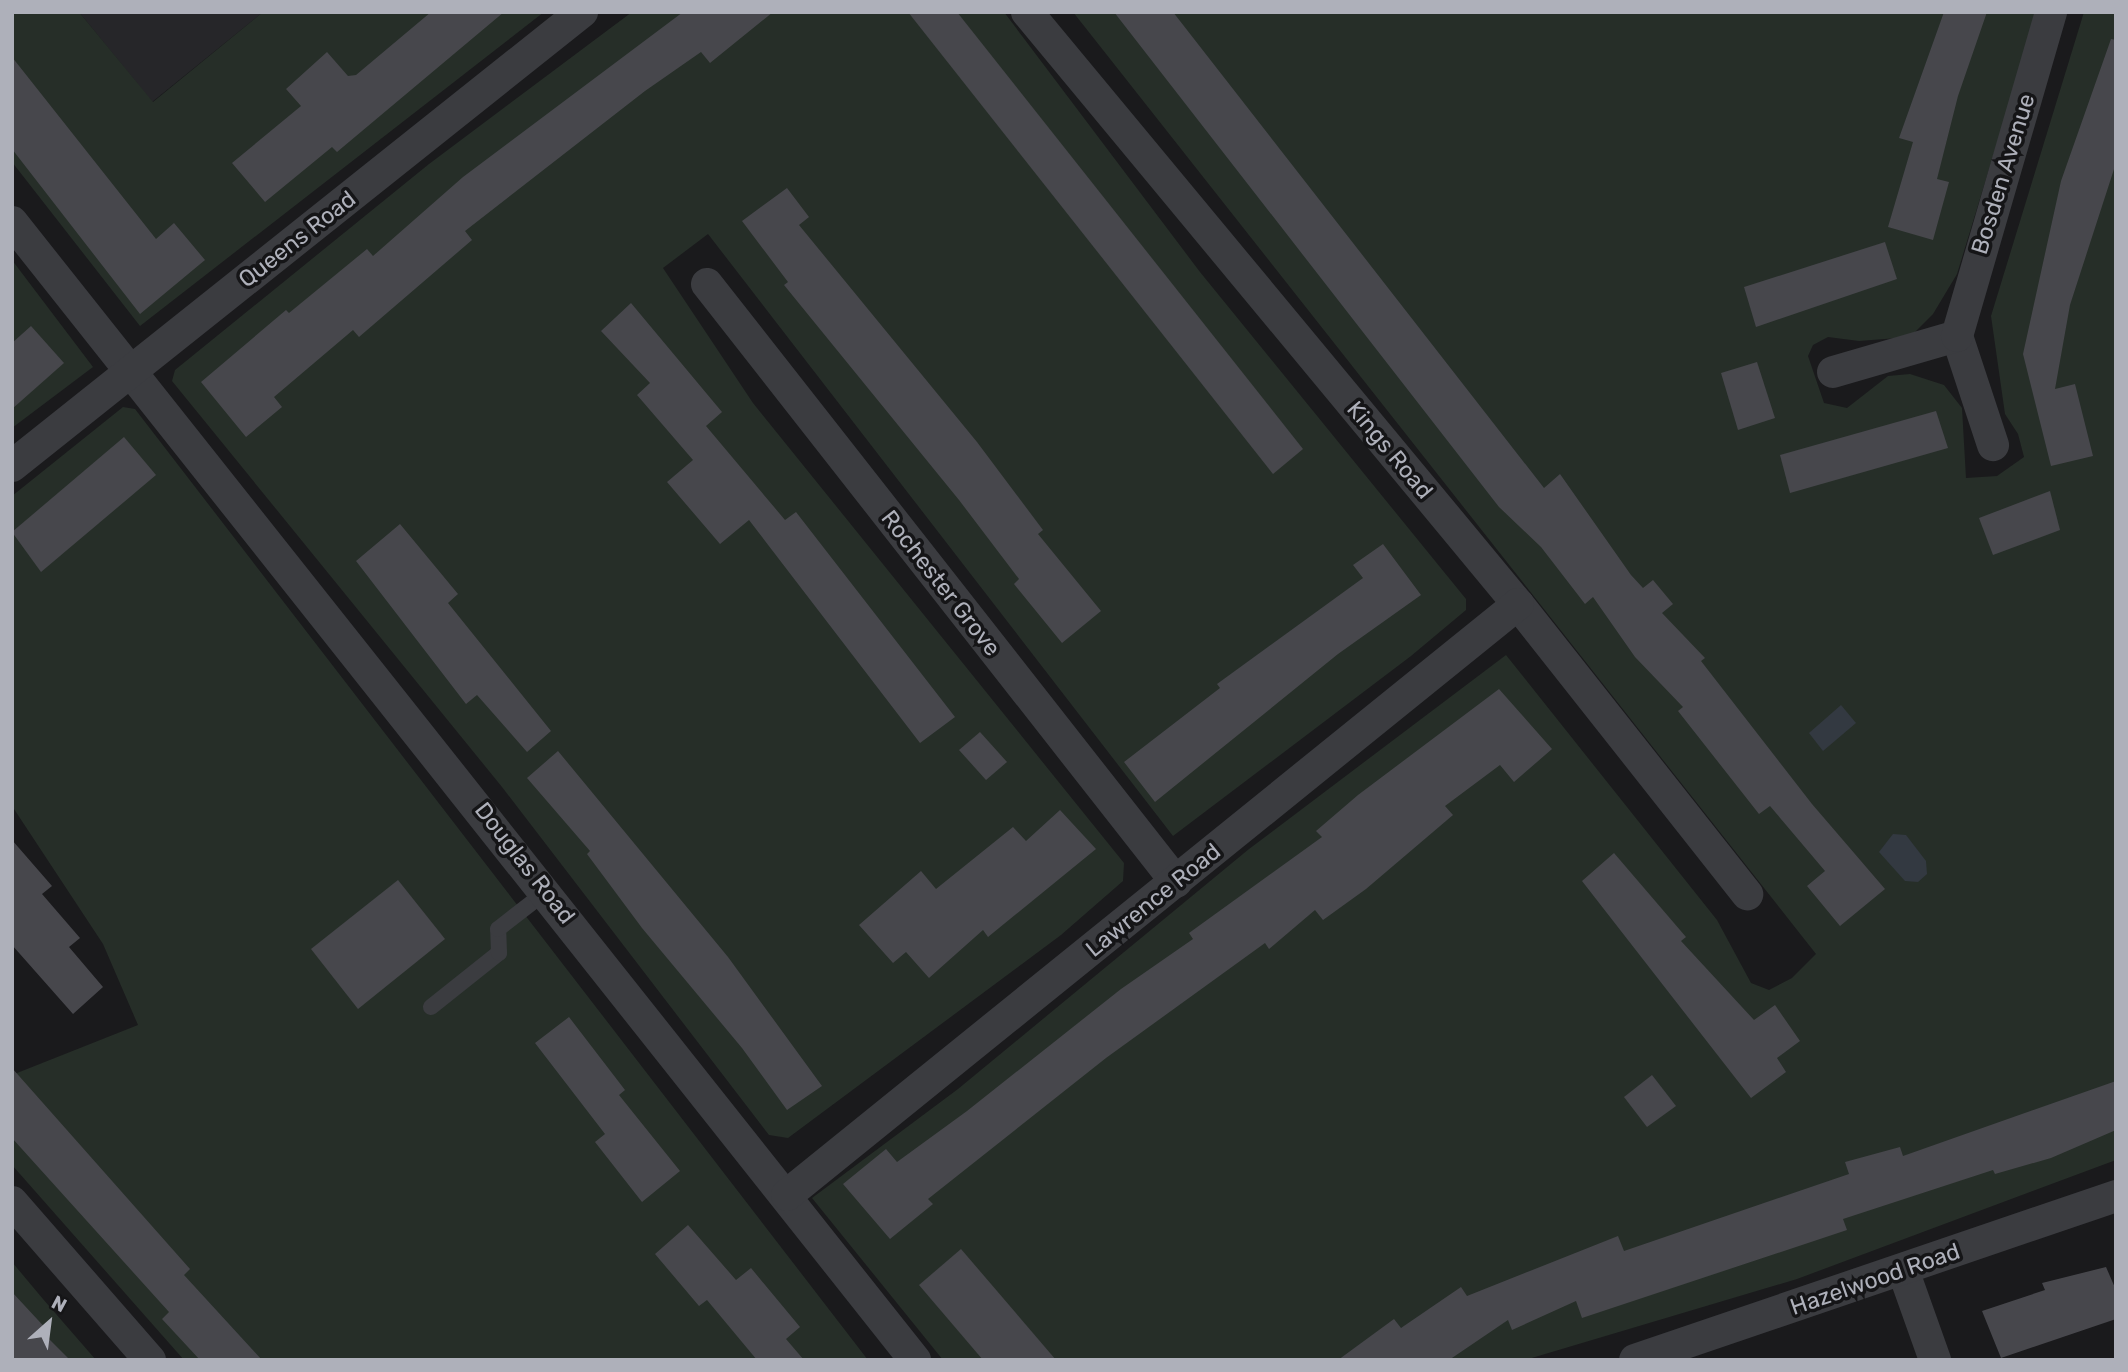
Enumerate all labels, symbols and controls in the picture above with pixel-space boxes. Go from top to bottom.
street label: Bosden Avenue [1965,90,2041,258]
street label: Queens Road [233,185,361,293]
street label: Kings Road [1341,396,1439,504]
street label: Rochester Grove [875,504,1007,662]
street label: Douglas Road [469,797,581,929]
street label: Lawrence Road [1080,837,1226,963]
street label: Hazelwood Road [1787,1237,1963,1321]
north arrow [14,1288,84,1358]
text: N [48,1291,71,1317]

